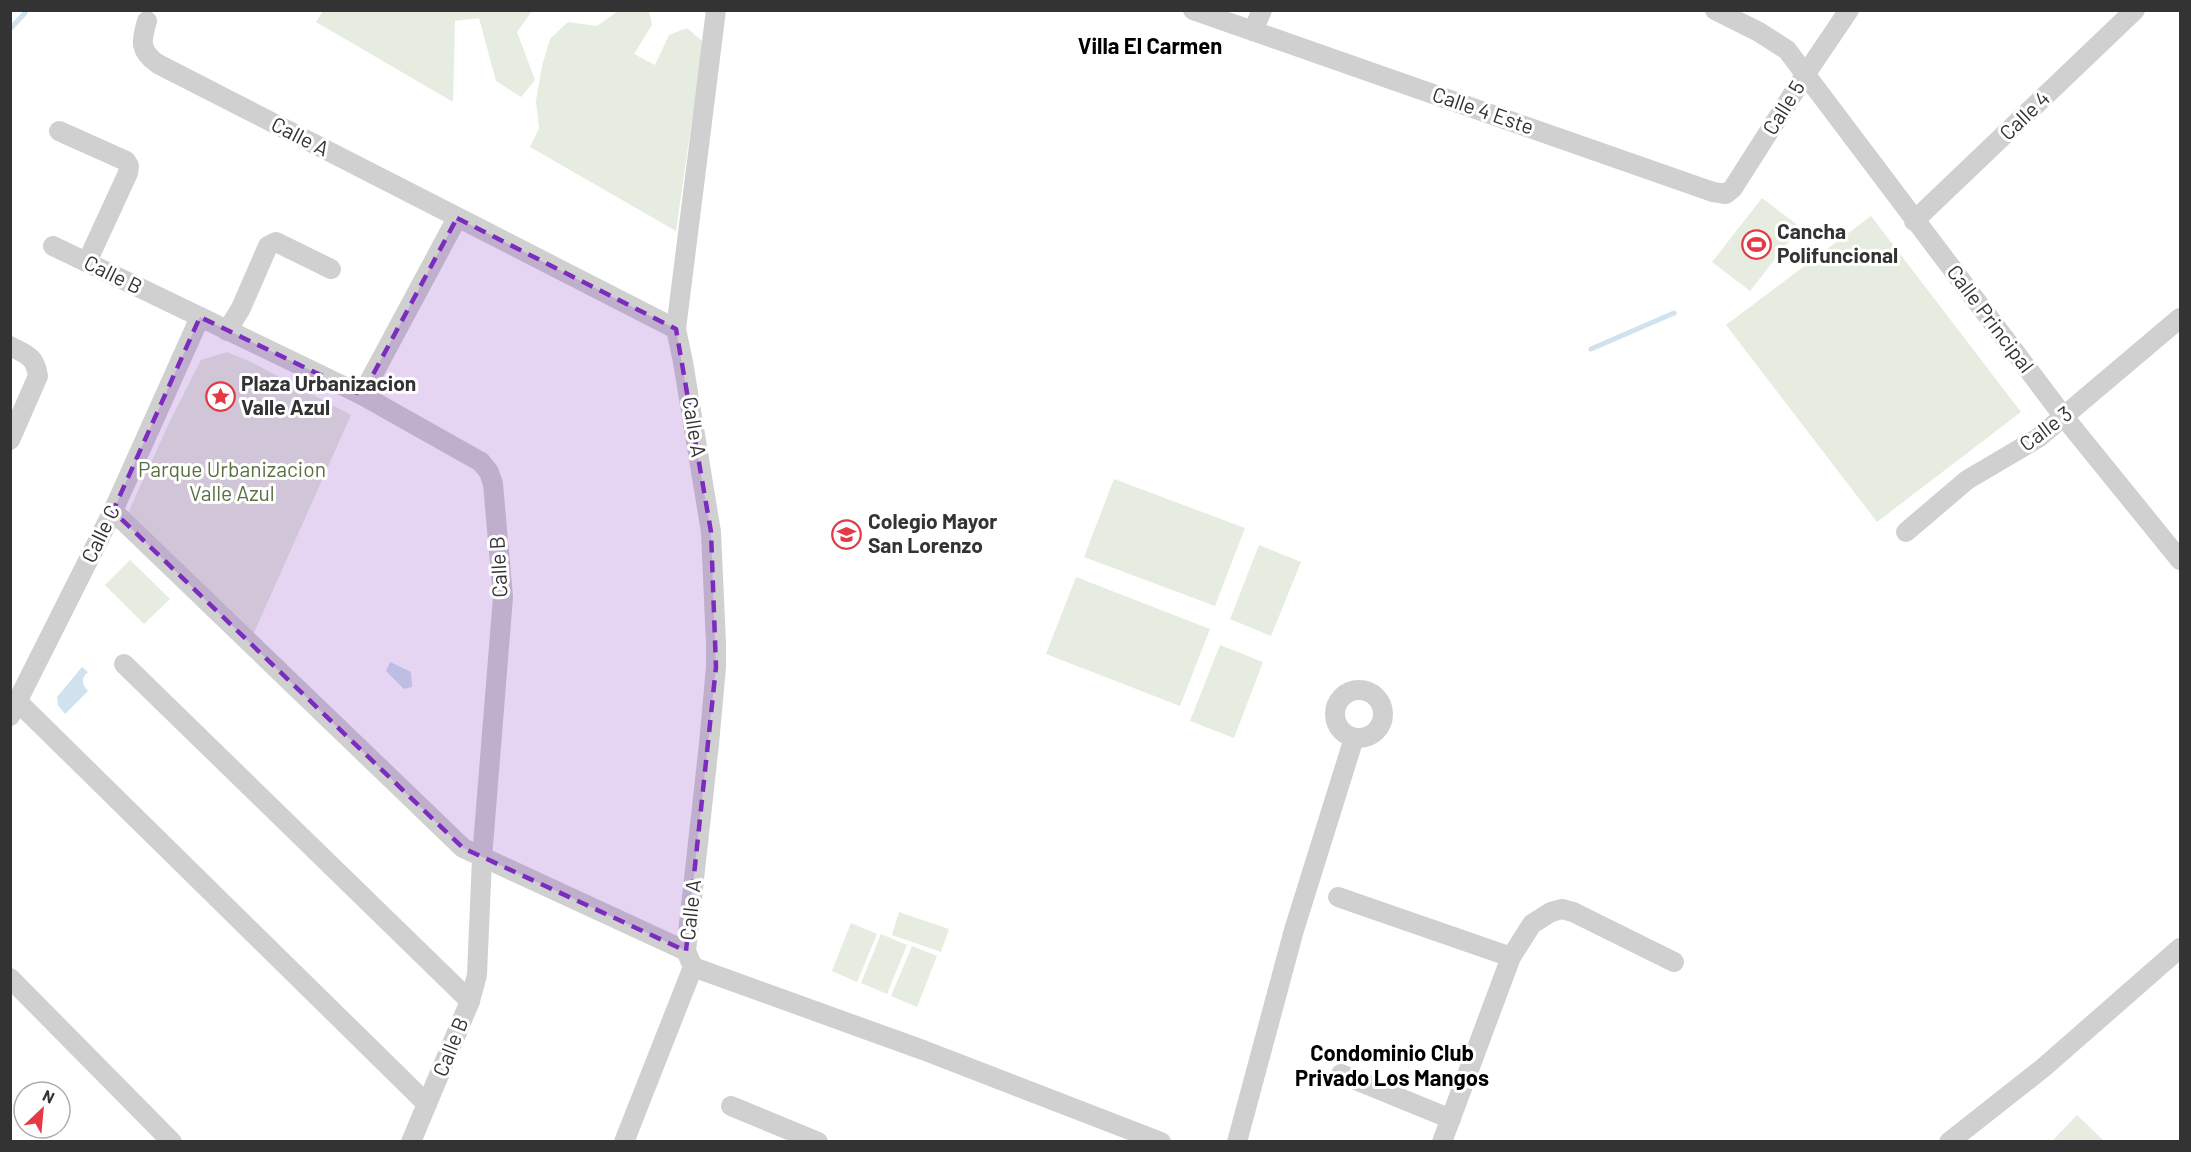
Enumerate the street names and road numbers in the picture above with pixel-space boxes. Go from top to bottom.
street label: Calle 5 [1756,75,1809,139]
street label: Calle 4 Este [1430,81,1537,139]
street label: Calle 4 [1994,85,2054,145]
street label: Calle A [268,111,334,161]
street label: Calle B [81,249,147,298]
street label: Calle Principal [1943,259,2040,377]
street label: Calle A [678,395,713,459]
street label: Calle 3 [2014,400,2076,456]
street label: Calle C [75,500,124,566]
street label: Calle B [483,536,512,598]
street label: Calle A [674,878,705,942]
street label: Calle B [426,1013,473,1080]

